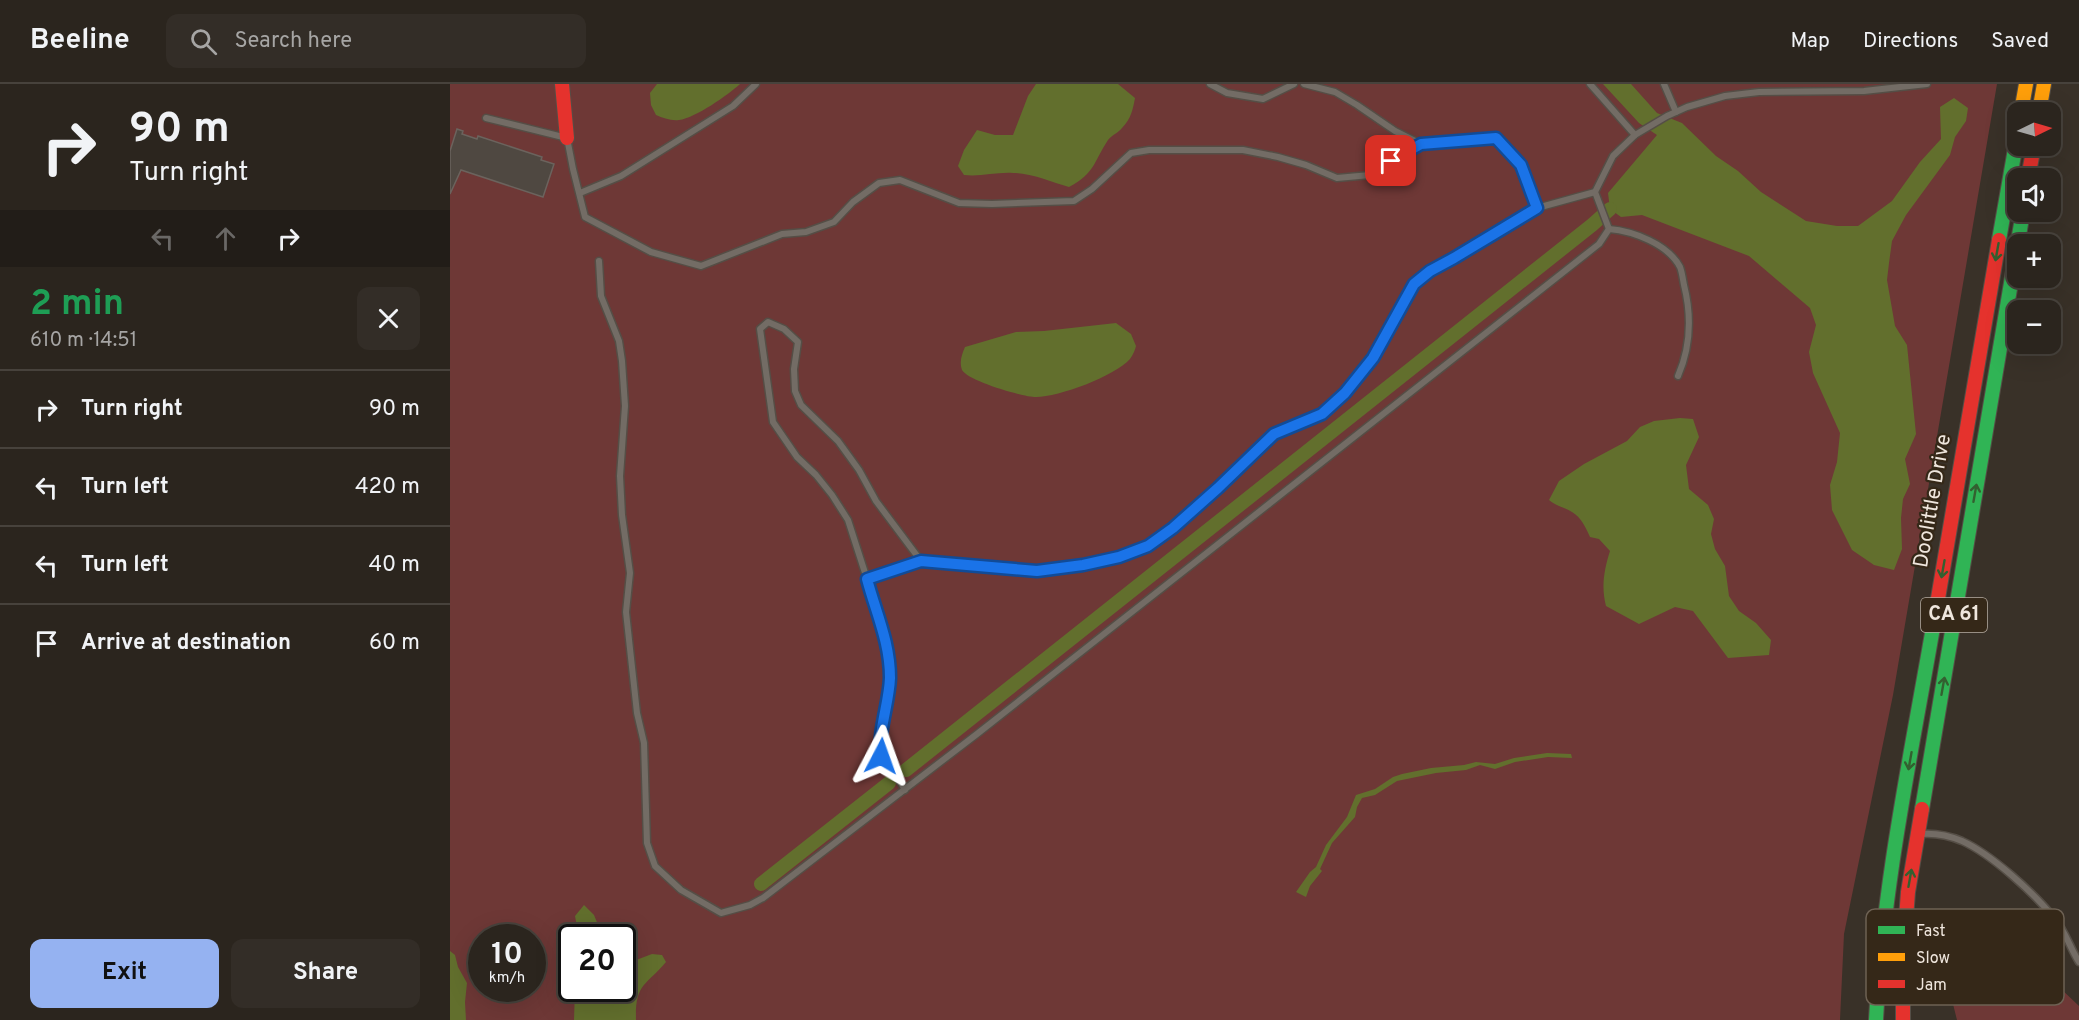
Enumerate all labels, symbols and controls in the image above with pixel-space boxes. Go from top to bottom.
search box [166,14,586,68]
text: Beeline [30,23,130,59]
icon: search [187,25,220,58]
text: Search here [235,28,352,55]
text: Map [1790,28,1830,55]
text: Directions [1863,28,1958,55]
text: Saved [1991,28,2049,55]
north arrow [2007,102,2061,156]
map controls [2007,102,2061,354]
text: 90 m [129,104,230,157]
icon: right [30,108,108,186]
pin [1365,135,1416,186]
icon: arrive [1374,144,1407,177]
text: Turn right [129,156,248,190]
button: sound [2007,168,2061,222]
icon: left [146,222,179,255]
icon: ahead [209,222,242,255]
icon: right [272,222,305,255]
button: + [2007,234,2061,288]
one-way arrow [1991,242,2002,261]
text: 2 min [30,282,124,328]
button: close [357,287,420,350]
button: − [2007,300,2061,354]
text: 610 m · 14:51 [30,328,137,354]
icon: right [30,393,63,426]
text: Turn right [81,396,183,423]
text: 90 m [369,396,420,423]
street label: Doolittle Drive [1908,432,1958,570]
icon: left [30,471,63,504]
text: Turn left [81,474,169,501]
text: 420 m [355,474,420,501]
one-way arrow [1970,484,1981,504]
icon: left [30,549,63,582]
text: Turn left [81,552,169,579]
text: 40 m [368,552,420,579]
one-way arrow [1937,558,1948,578]
road number: CA 61 [1921,598,1987,632]
icon: arrive [30,627,63,660]
text: Arrive at destination [81,630,291,657]
text: 60 m [369,630,420,657]
one-way arrow [1937,676,1948,696]
position arrow [849,724,913,788]
one-way arrow [1904,750,1915,770]
one-way arrow [1905,869,1916,888]
legend [1866,909,2064,1005]
text: Fast [1916,922,1946,942]
speed limit sign: 20 [558,924,636,1002]
text: 10 [491,937,523,974]
button: Exit [30,939,219,1008]
button: Share [231,939,420,1008]
text: Slow [1916,949,1950,969]
text: km/h [489,969,525,988]
text: Jam [1916,976,1947,996]

